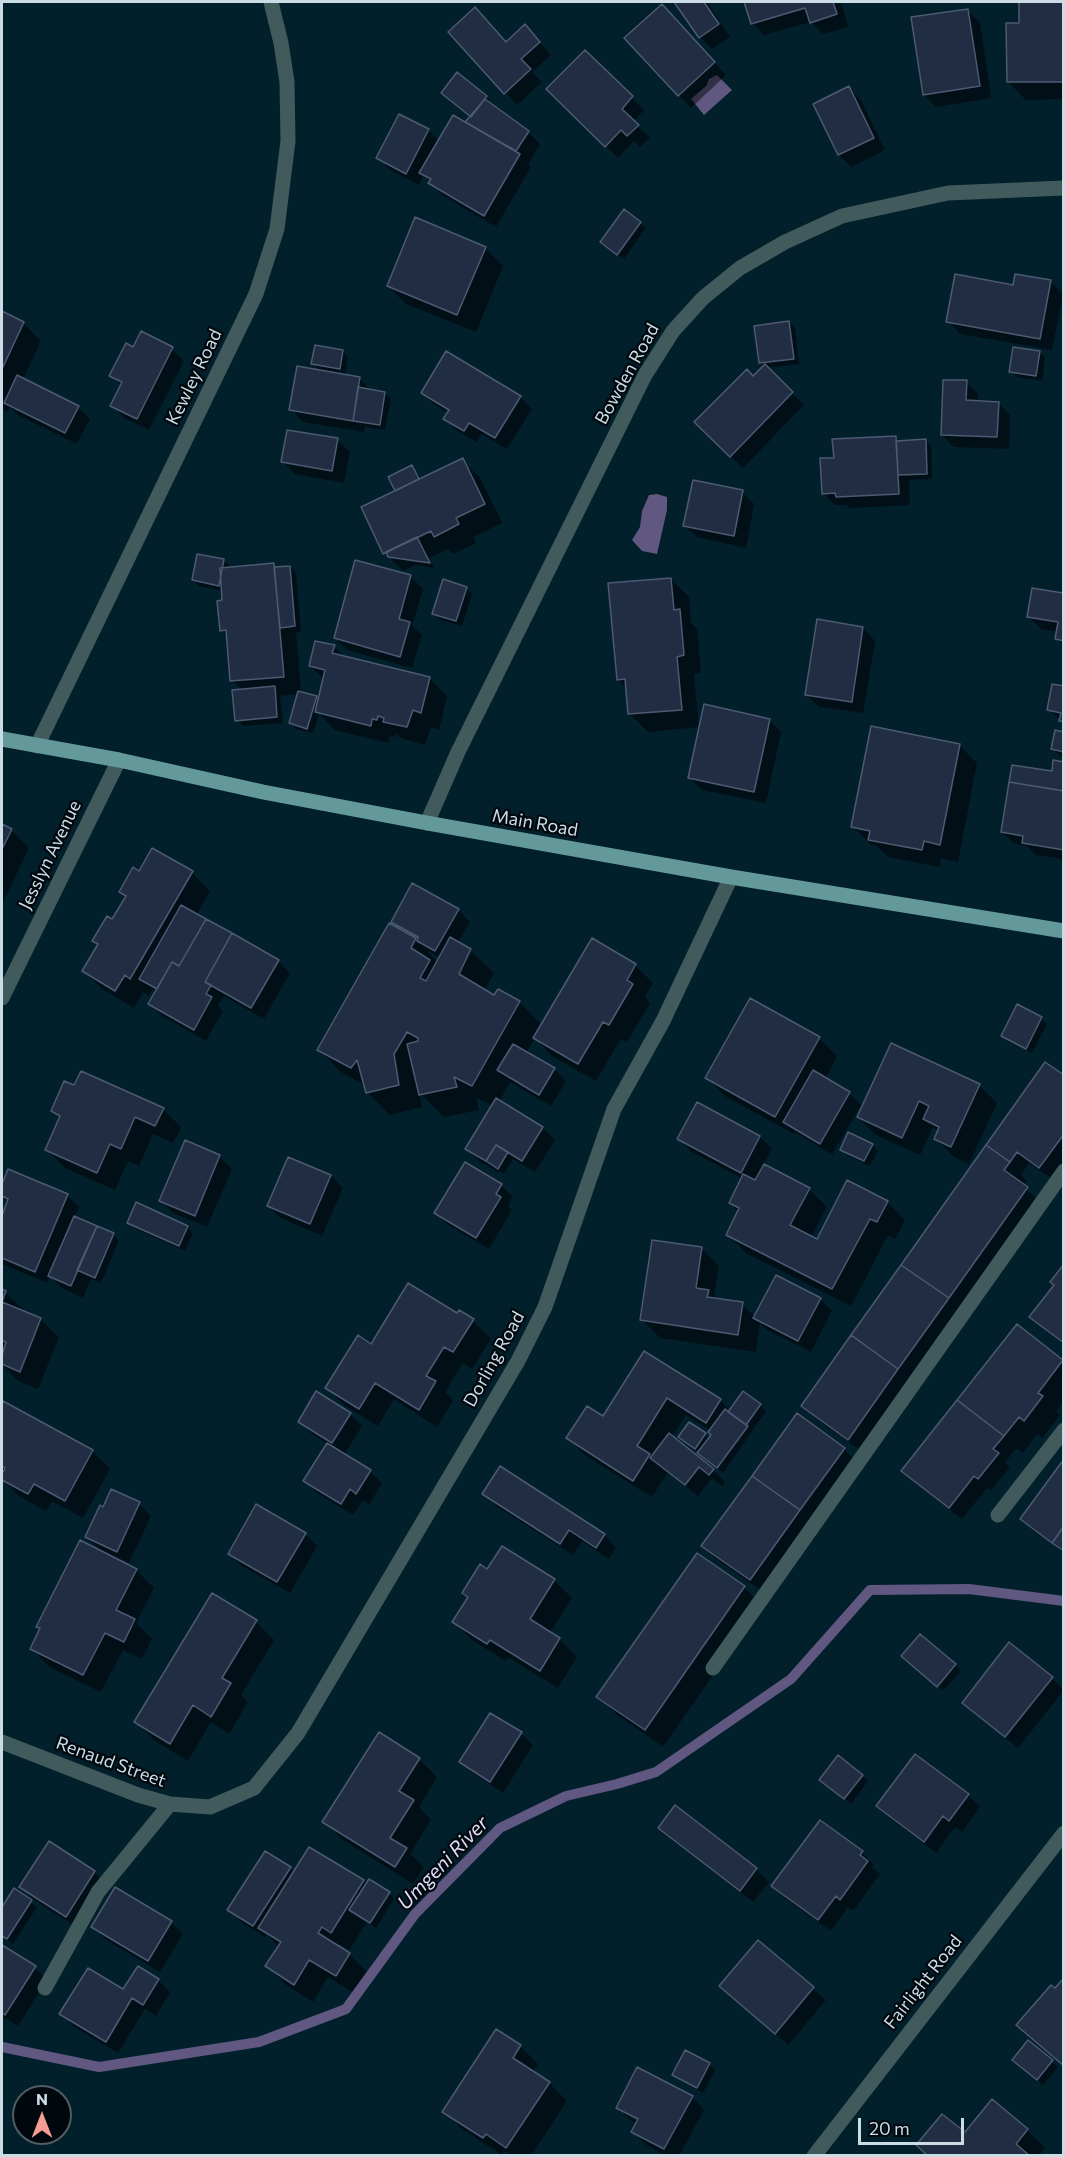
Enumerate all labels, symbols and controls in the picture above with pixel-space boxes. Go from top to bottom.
street label: Bowden Road [590,320,664,428]
street label: Kewley Road [162,326,226,428]
street label: Jesslyn Avenue [14,797,86,913]
street label: Main Road [490,805,580,841]
street label: Dorling Road [459,1307,529,1411]
street label: Renaud Street [53,1732,169,1792]
water label: Umgeni River [392,1811,494,1915]
street label: Fairlight Road [880,1931,966,2033]
north arrow [12,2085,72,2145]
text: N [36,2089,48,2108]
scale bar [861,2106,968,2144]
text: 20 m [869,2117,910,2139]

